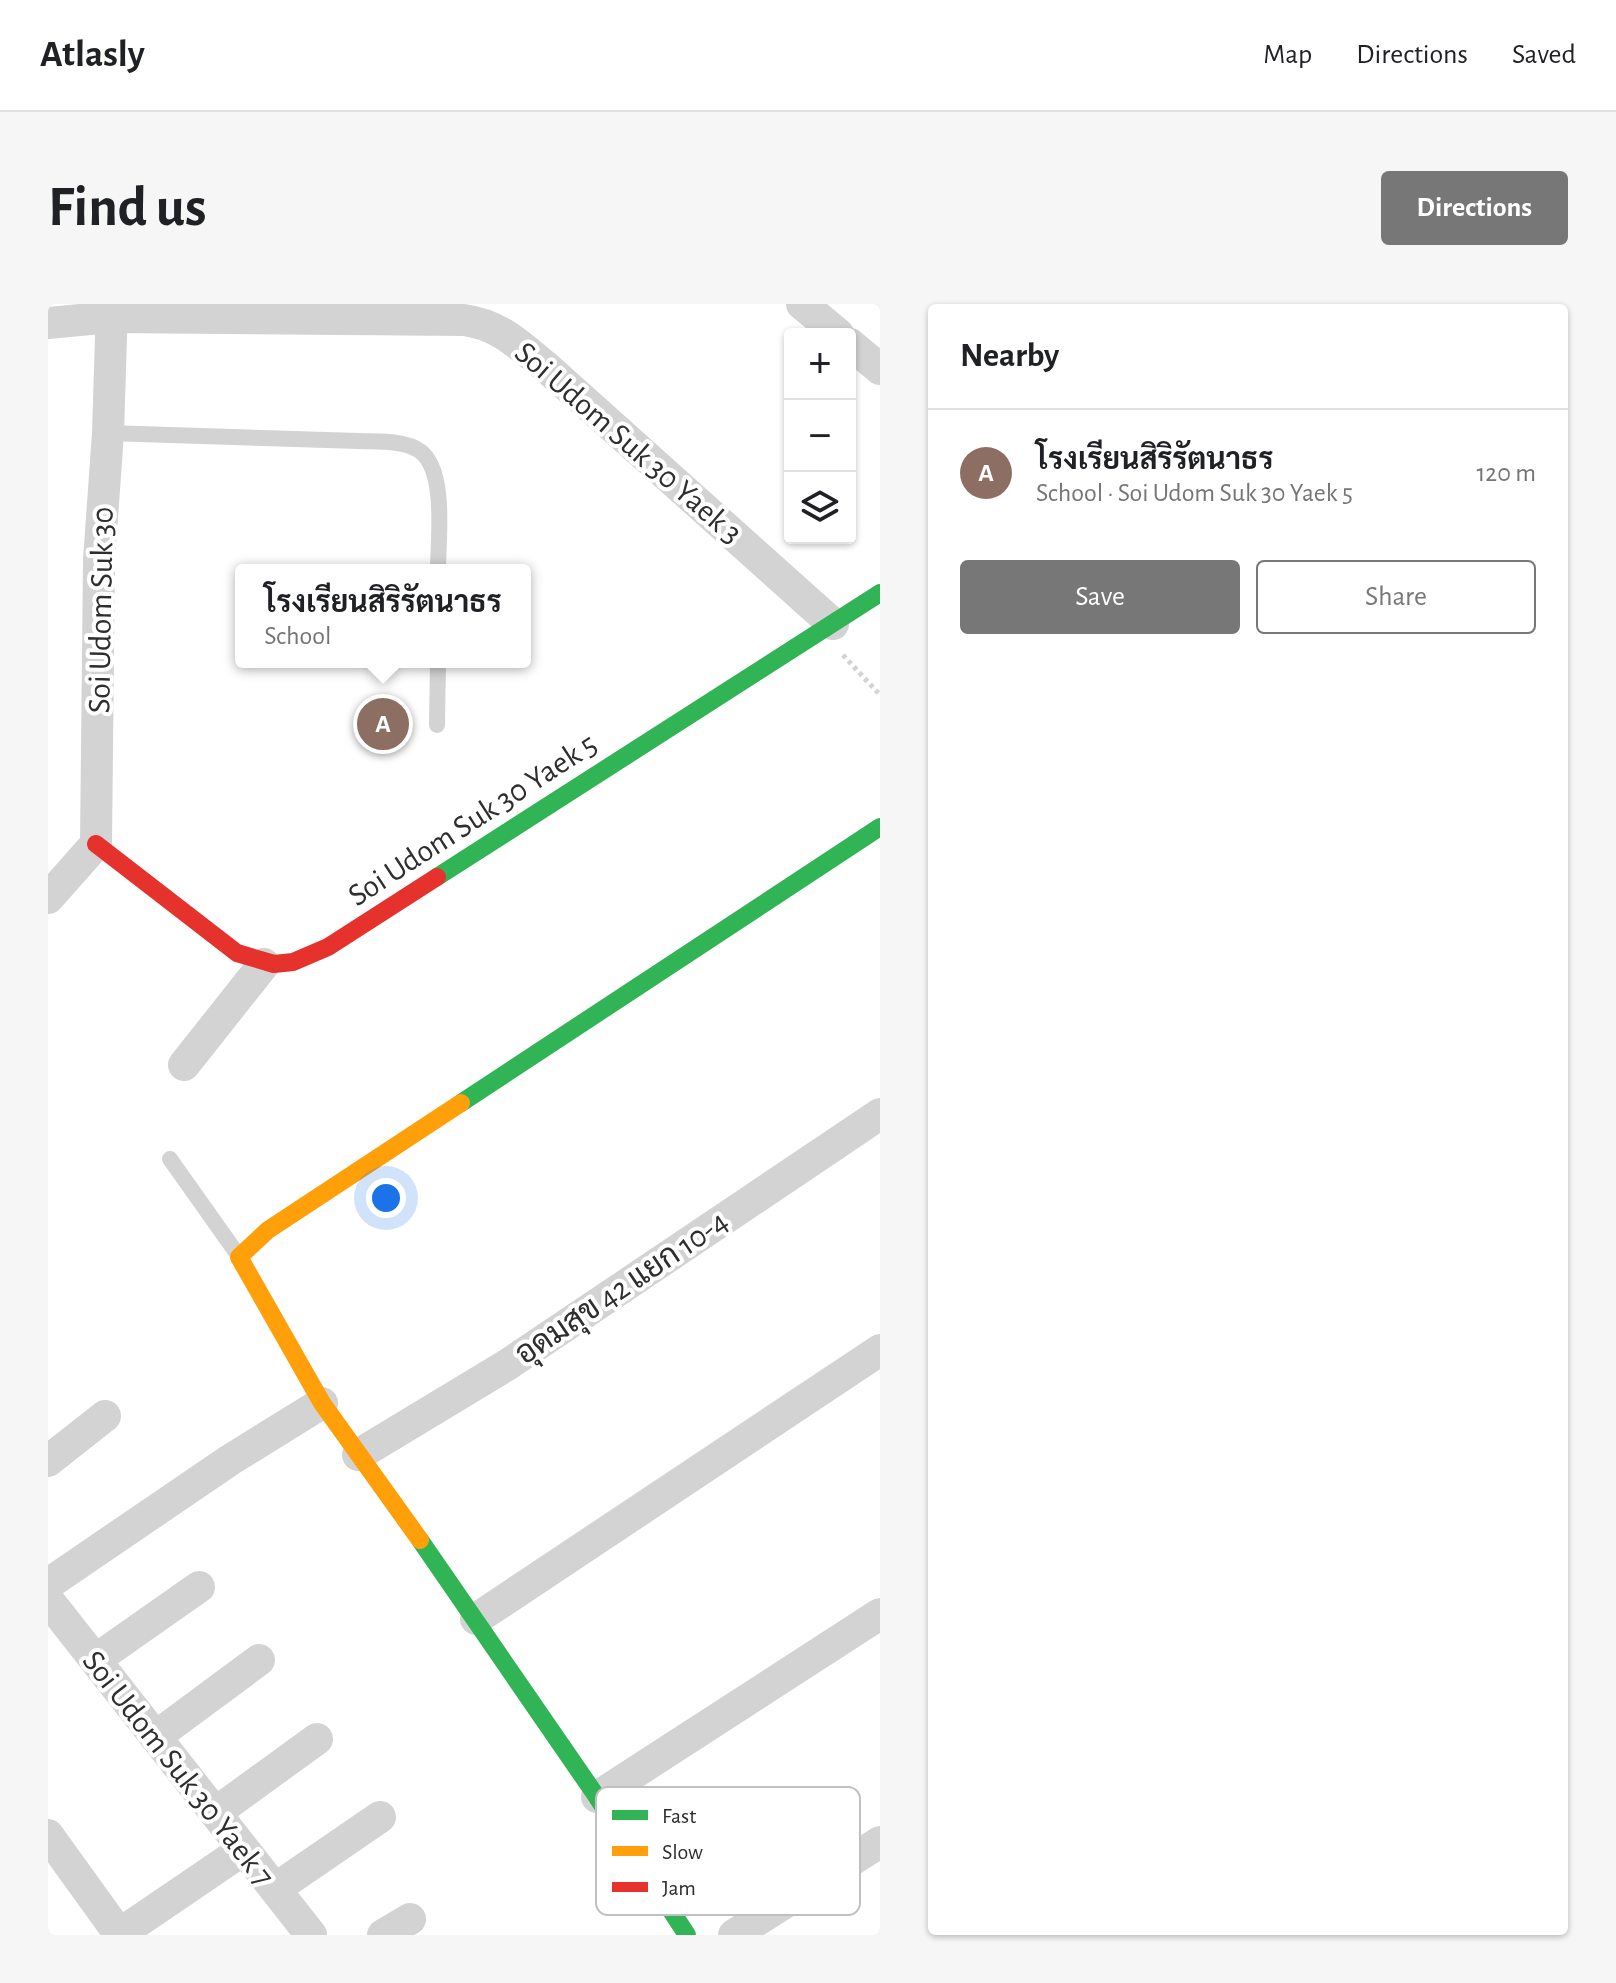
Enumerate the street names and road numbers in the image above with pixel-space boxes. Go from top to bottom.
street label: Soi Udom Suk 30 Yaek 3 [509,336,748,550]
street label: Soi Udom Suk 30 [83,507,119,714]
street label: Soi Udom Suk 30 Yaek 5 [342,728,603,912]
street label: อุดมสุข 42 แยก 10-4 [509,1205,737,1375]
street label: Soi Udom Suk 30 Yaek 7 [77,1645,280,1892]

